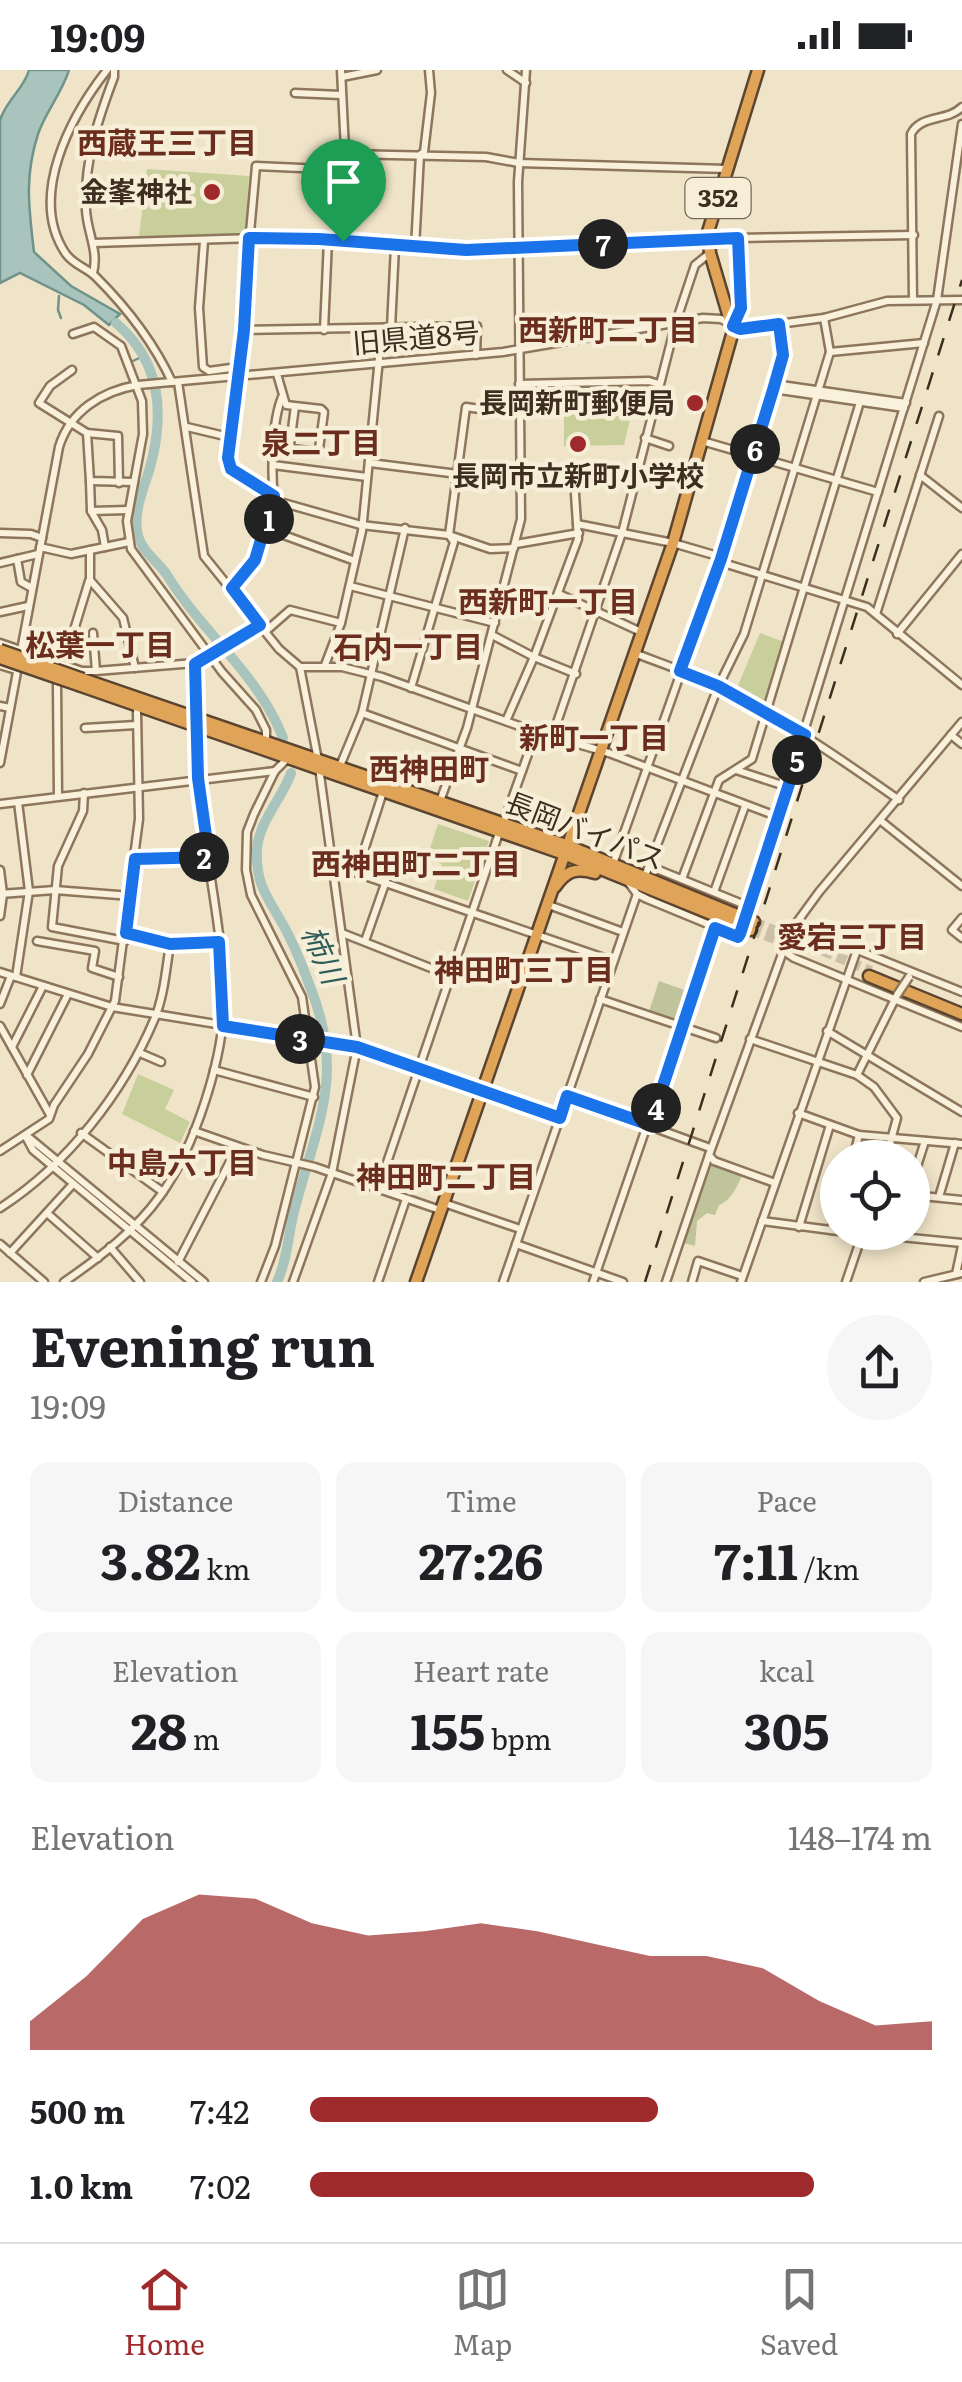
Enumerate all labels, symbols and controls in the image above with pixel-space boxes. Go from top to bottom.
text: 19:09 [50,7,145,64]
district label: 西蔵王三丁目 [77,119,257,163]
pin [301,139,386,242]
icon: arrive [316,154,371,209]
place label: 金峯神社 [80,169,192,211]
road number: 352 [686,178,750,218]
marker: 金峯神社 [201,181,223,203]
pin: 7 [578,219,628,269]
text: 7 [595,223,611,265]
district label: 西新町二丁目 [518,306,698,350]
street label: 旧県道8号 [351,310,481,362]
place label: 長岡新町郵便局 [479,380,675,422]
marker: 長岡新町郵便局 [684,392,706,414]
district label: 泉二丁目 [261,419,381,463]
pin: 6 [730,424,780,474]
text: 6 [747,428,763,470]
marker: 長岡市立新町小学校 [567,433,589,455]
place label: 長岡市立新町小学校 [452,453,704,495]
pin: 1 [244,494,294,544]
text: 1 [263,498,275,540]
district label: 西新町一丁目 [458,578,638,622]
district label: 松葉一丁目 [25,621,175,665]
district label: 石内一丁目 [333,623,483,667]
district label: 新町一丁目 [519,714,669,758]
pin: 5 [772,735,822,785]
text: 5 [789,739,805,781]
district label: 西神田町 [369,745,489,789]
street label: 長岡バイパス [500,780,671,879]
pin: 2 [179,832,229,882]
text: 2 [196,836,212,878]
district label: 西神田町二丁目 [311,840,521,884]
district label: 愛宕三丁目 [777,913,927,957]
water label: 柿川 [292,917,358,993]
district label: 神田町三丁目 [434,946,614,990]
pin: 3 [275,1014,325,1064]
text: 3 [292,1018,308,1060]
pin: 4 [631,1083,681,1133]
text: 4 [648,1087,664,1129]
district label: 中島六丁目 [107,1139,257,1183]
map controls [820,1140,930,1250]
button: locate [820,1140,930,1250]
district label: 神田町二丁目 [356,1153,536,1197]
text: Evening run [30,1302,375,1384]
button: share [827,1315,932,1420]
text: 19:09 [30,1381,106,1429]
text: Distance [117,1479,233,1521]
text: Time [445,1479,517,1521]
text: Pace [757,1479,817,1521]
text: 3.82 [100,1521,201,1595]
text: 27:26 [419,1521,543,1595]
text: 7:11 [714,1521,798,1595]
text: km [201,1547,250,1589]
text: /km [798,1547,860,1589]
text: Elevation [112,1649,239,1691]
text: Heart rate [413,1649,549,1691]
text: kcal [759,1649,814,1691]
text: 28 [131,1691,187,1765]
text: 155 [410,1691,485,1765]
text: 305 [744,1691,829,1765]
text: m [187,1717,220,1759]
text: bpm [485,1717,552,1759]
text: Elevation [30,1812,175,1860]
text: 148–174 m [788,1812,932,1860]
text: 500 m [30,2086,125,2134]
text: 7:42 [190,2086,249,2134]
text: 1.0 km [30,2161,133,2209]
text: 7:02 [190,2161,251,2209]
tab: Home [124,2262,205,2364]
tab: Map [453,2262,512,2364]
tab: Saved [760,2262,838,2364]

